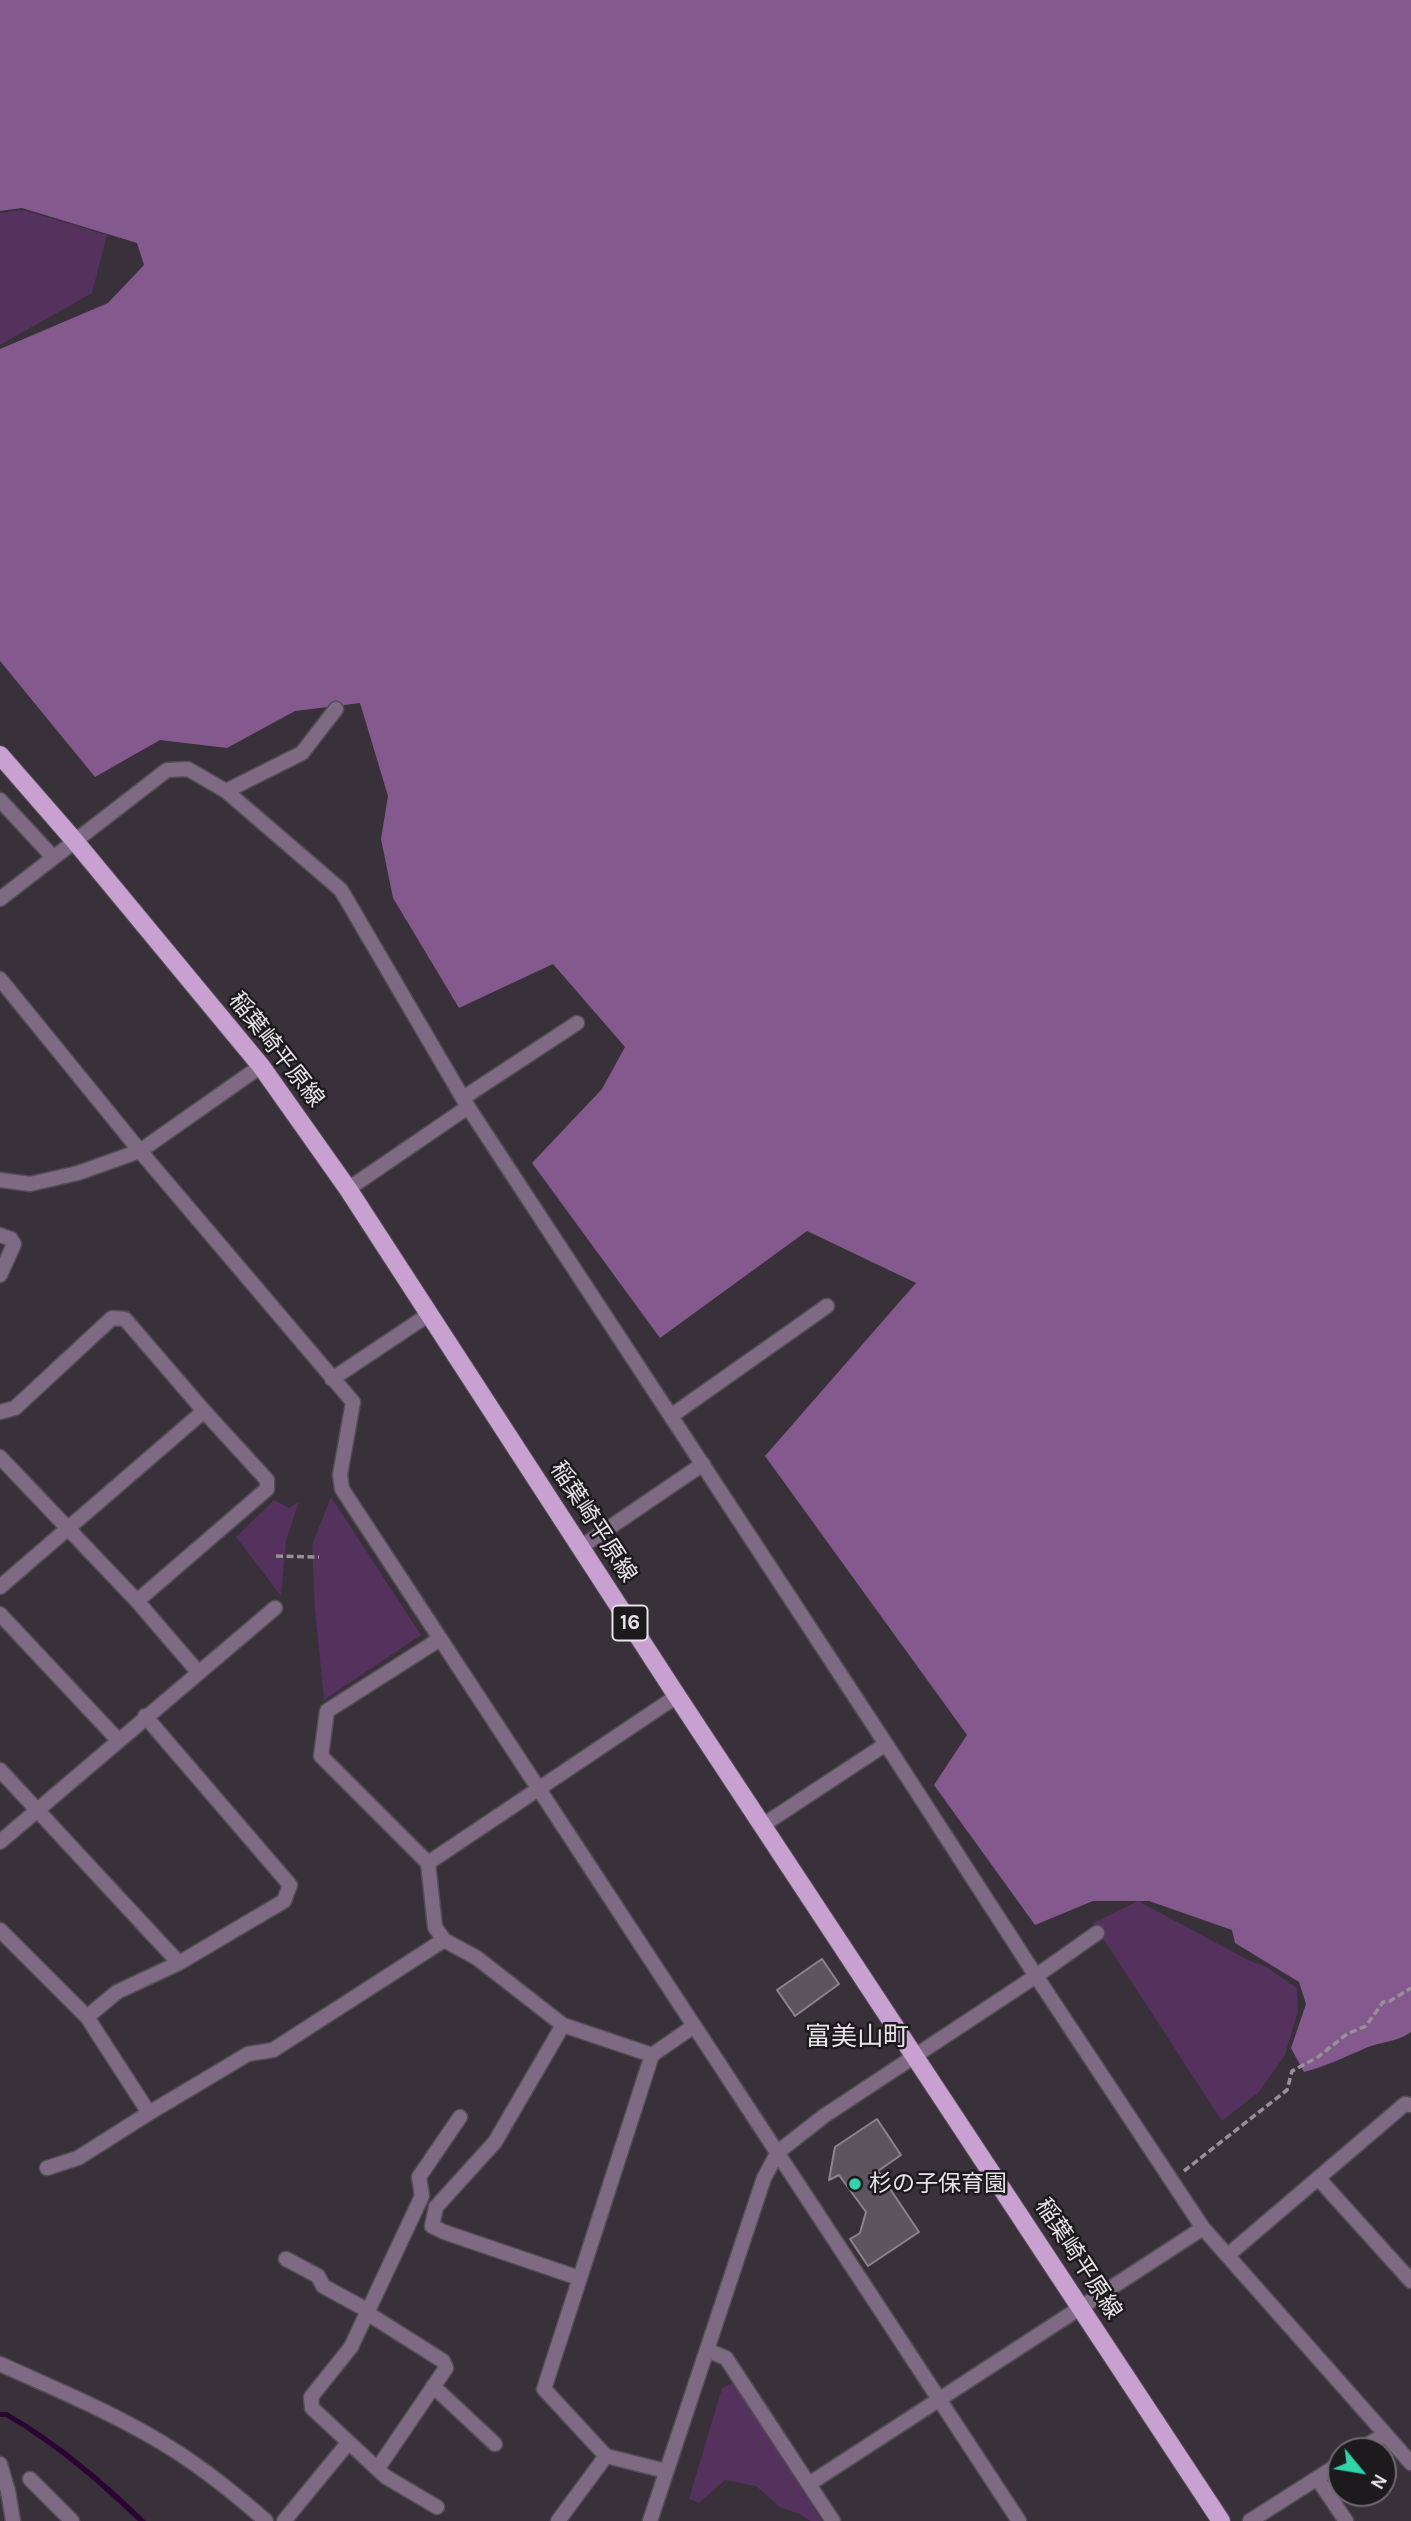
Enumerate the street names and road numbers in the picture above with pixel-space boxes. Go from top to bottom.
street label: 稲葉崎平原線 [223,987,329,1113]
street label: 稲葉崎平原線 [544,1457,642,1587]
road number: 16 [612,1606,648,1640]
street label: 稲葉崎平原線 [1029,2194,1127,2324]

